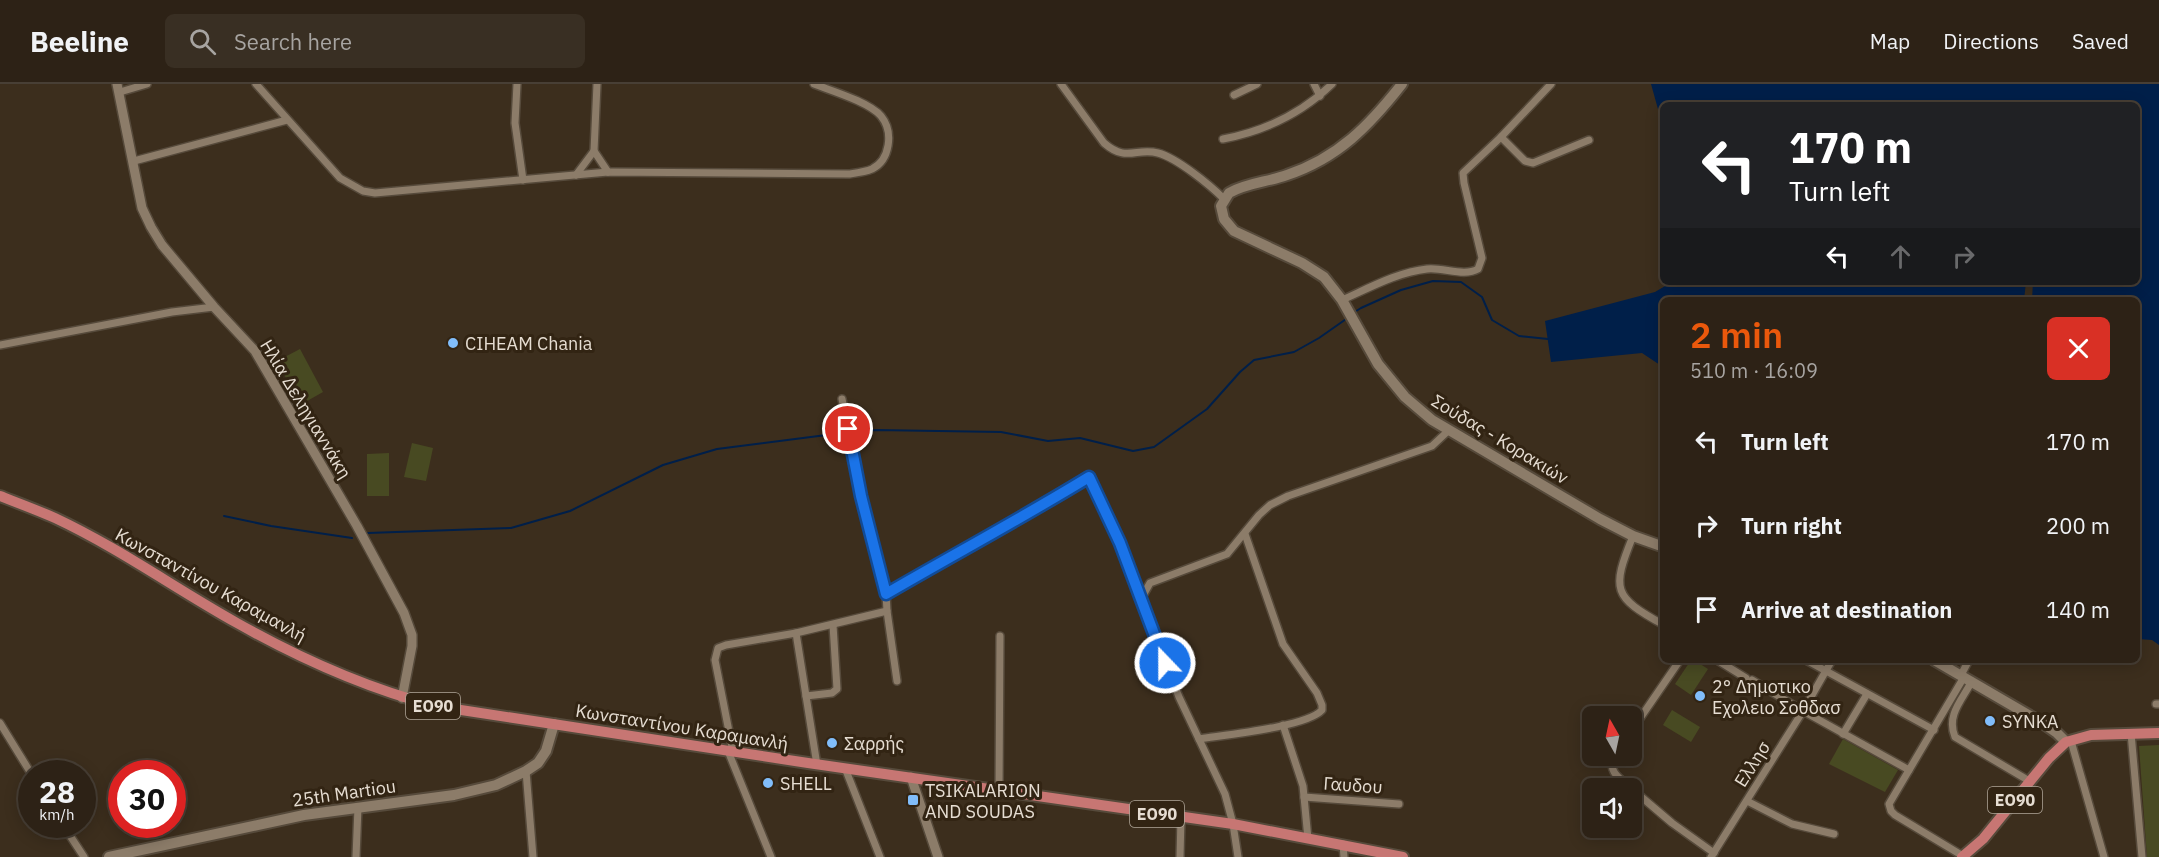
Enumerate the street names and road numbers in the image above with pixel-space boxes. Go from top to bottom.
street label: Ηλία Δεληγιαννάκη [255,335,357,483]
street label: Σούδας - Κορακιών [1427,389,1573,489]
street label: Κωνσταντίνου Καραμανλή [111,523,311,647]
road number: ΕΟ90 [406,693,460,719]
street label: Κωνσταντίνου Καραμανλή [574,699,790,755]
street label: Ελλησ [1729,736,1775,791]
street label: Γαυδου [1323,771,1383,799]
street label: 25th Martiou [291,774,397,812]
road number: ΕΟ90 [1988,787,2042,813]
road number: ΕΟ90 [1130,801,1184,827]

